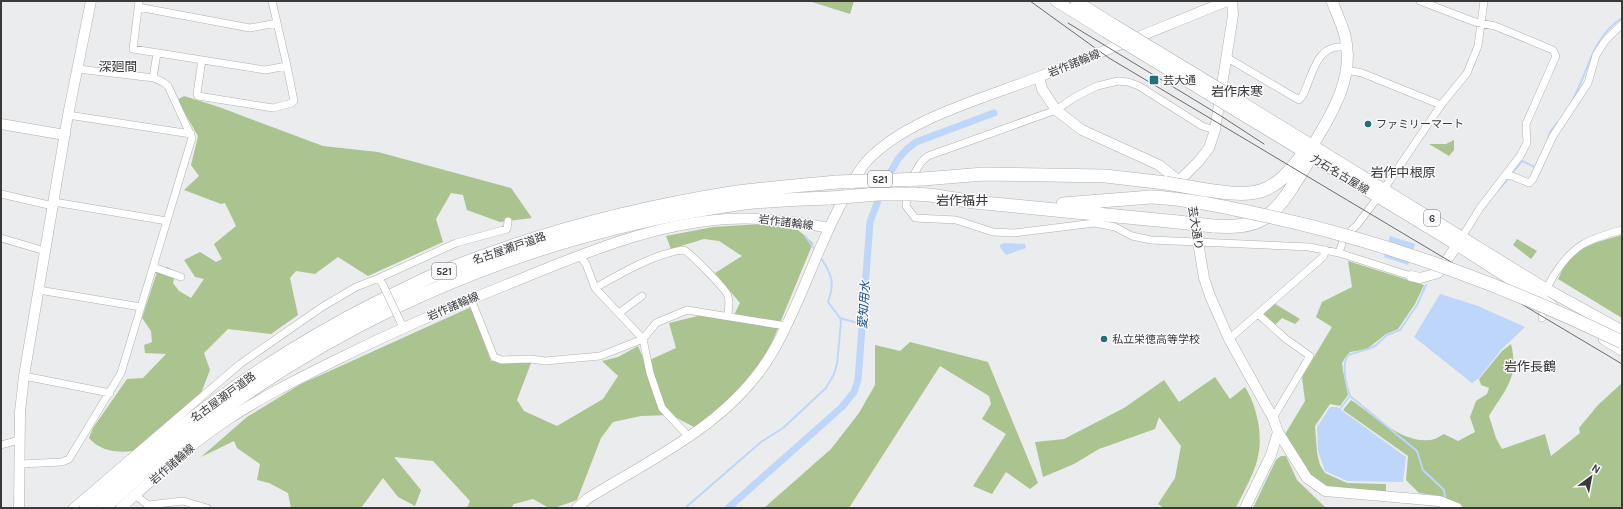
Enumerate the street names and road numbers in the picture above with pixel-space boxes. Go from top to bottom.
street label: 岩作諸輪線 [1046,47,1102,80]
street label: 力石名古屋線 [1308,152,1371,197]
road number: 521 [868,171,892,187]
street label: 芸大通り [1186,205,1205,251]
road number: 6 [1424,210,1440,226]
street label: 岩作諸輪線 [758,213,814,232]
street label: 名古屋瀬戸道路 [471,230,548,267]
road number: 521 [432,263,456,279]
street label: 岩作諸輪線 [425,290,481,323]
street label: 名古屋瀬戸道路 [188,370,258,425]
street label: 岩作諸輪線 [147,441,197,487]

